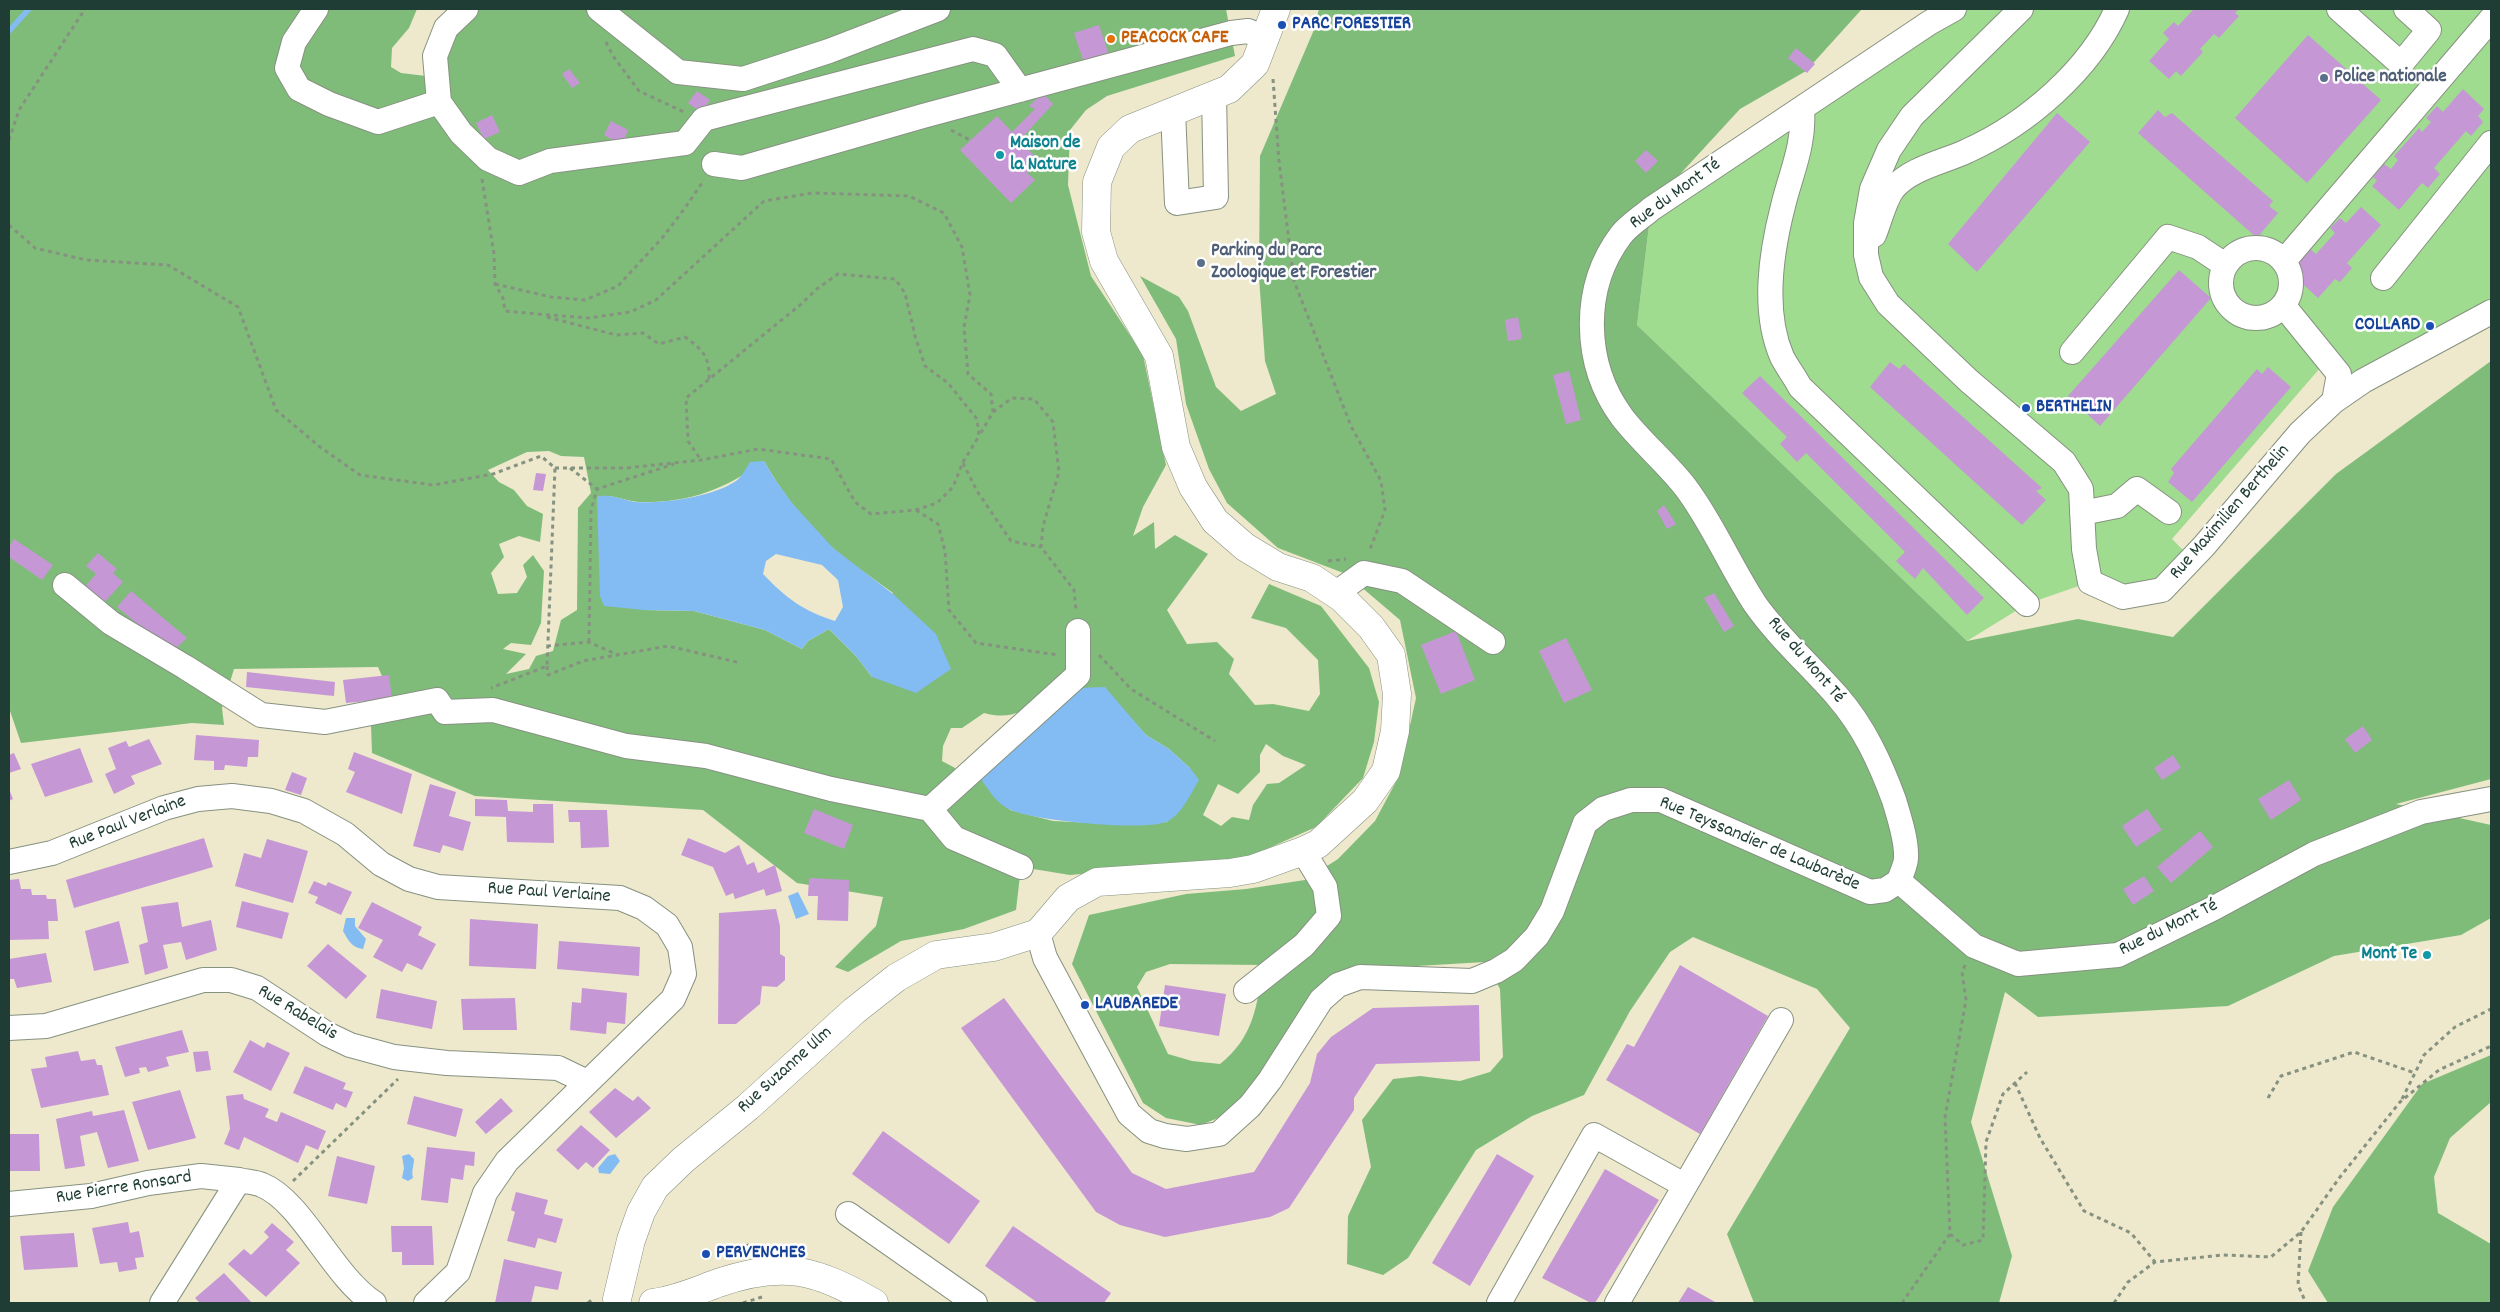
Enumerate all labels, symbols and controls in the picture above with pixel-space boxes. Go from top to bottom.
place label: PARC FORESTIER [1292,14,1411,36]
marker: PARC FORESTIER [1276,19,1288,31]
place label: PEACOCK CAFE [1121,28,1228,50]
marker: PEACOCK CAFE [1105,33,1117,45]
place label: Police nationale [2334,67,2447,89]
marker: Police nationale [2318,72,2330,84]
place label: Maison de la Nature [1010,133,1080,177]
marker: Maison de la Nature [994,149,1006,161]
street label: Rue du Mont Té [1626,154,1726,236]
place label: Parking du Parc Zoologique et Forestier [1211,241,1376,285]
marker: Parking du Parc Zoologique et Forestier [1195,257,1207,269]
place label: COLLARD [2355,315,2420,337]
marker: COLLARD [2424,320,2436,332]
place label: BERTHELIN [2036,397,2112,419]
marker: BERTHELIN [2020,402,2032,414]
street label: Rue Maximilien Berthelin [2166,441,2296,585]
street label: Rue du Mont Té [1761,613,1849,709]
street label: Rue Paul Verlaine [66,791,190,857]
street label: Rue Teyssandier de Laubarède [1655,792,1863,898]
street label: Rue Paul Verlaine [487,878,611,910]
street label: Rue du Mont Té [2116,895,2222,963]
place label: Mont Te [2361,944,2417,966]
marker: Mont Te [2421,949,2433,961]
street label: Rue Rabelais [253,981,341,1047]
place label: LAUBAREDE [1095,994,1178,1016]
marker: LAUBAREDE [1079,999,1091,1011]
street label: Rue Suzanne Ulm [734,1022,838,1120]
street label: Rue Pierre Ronsard [55,1167,193,1211]
place label: PERVENCHES [716,1243,806,1265]
marker: PERVENCHES [700,1248,712,1260]

